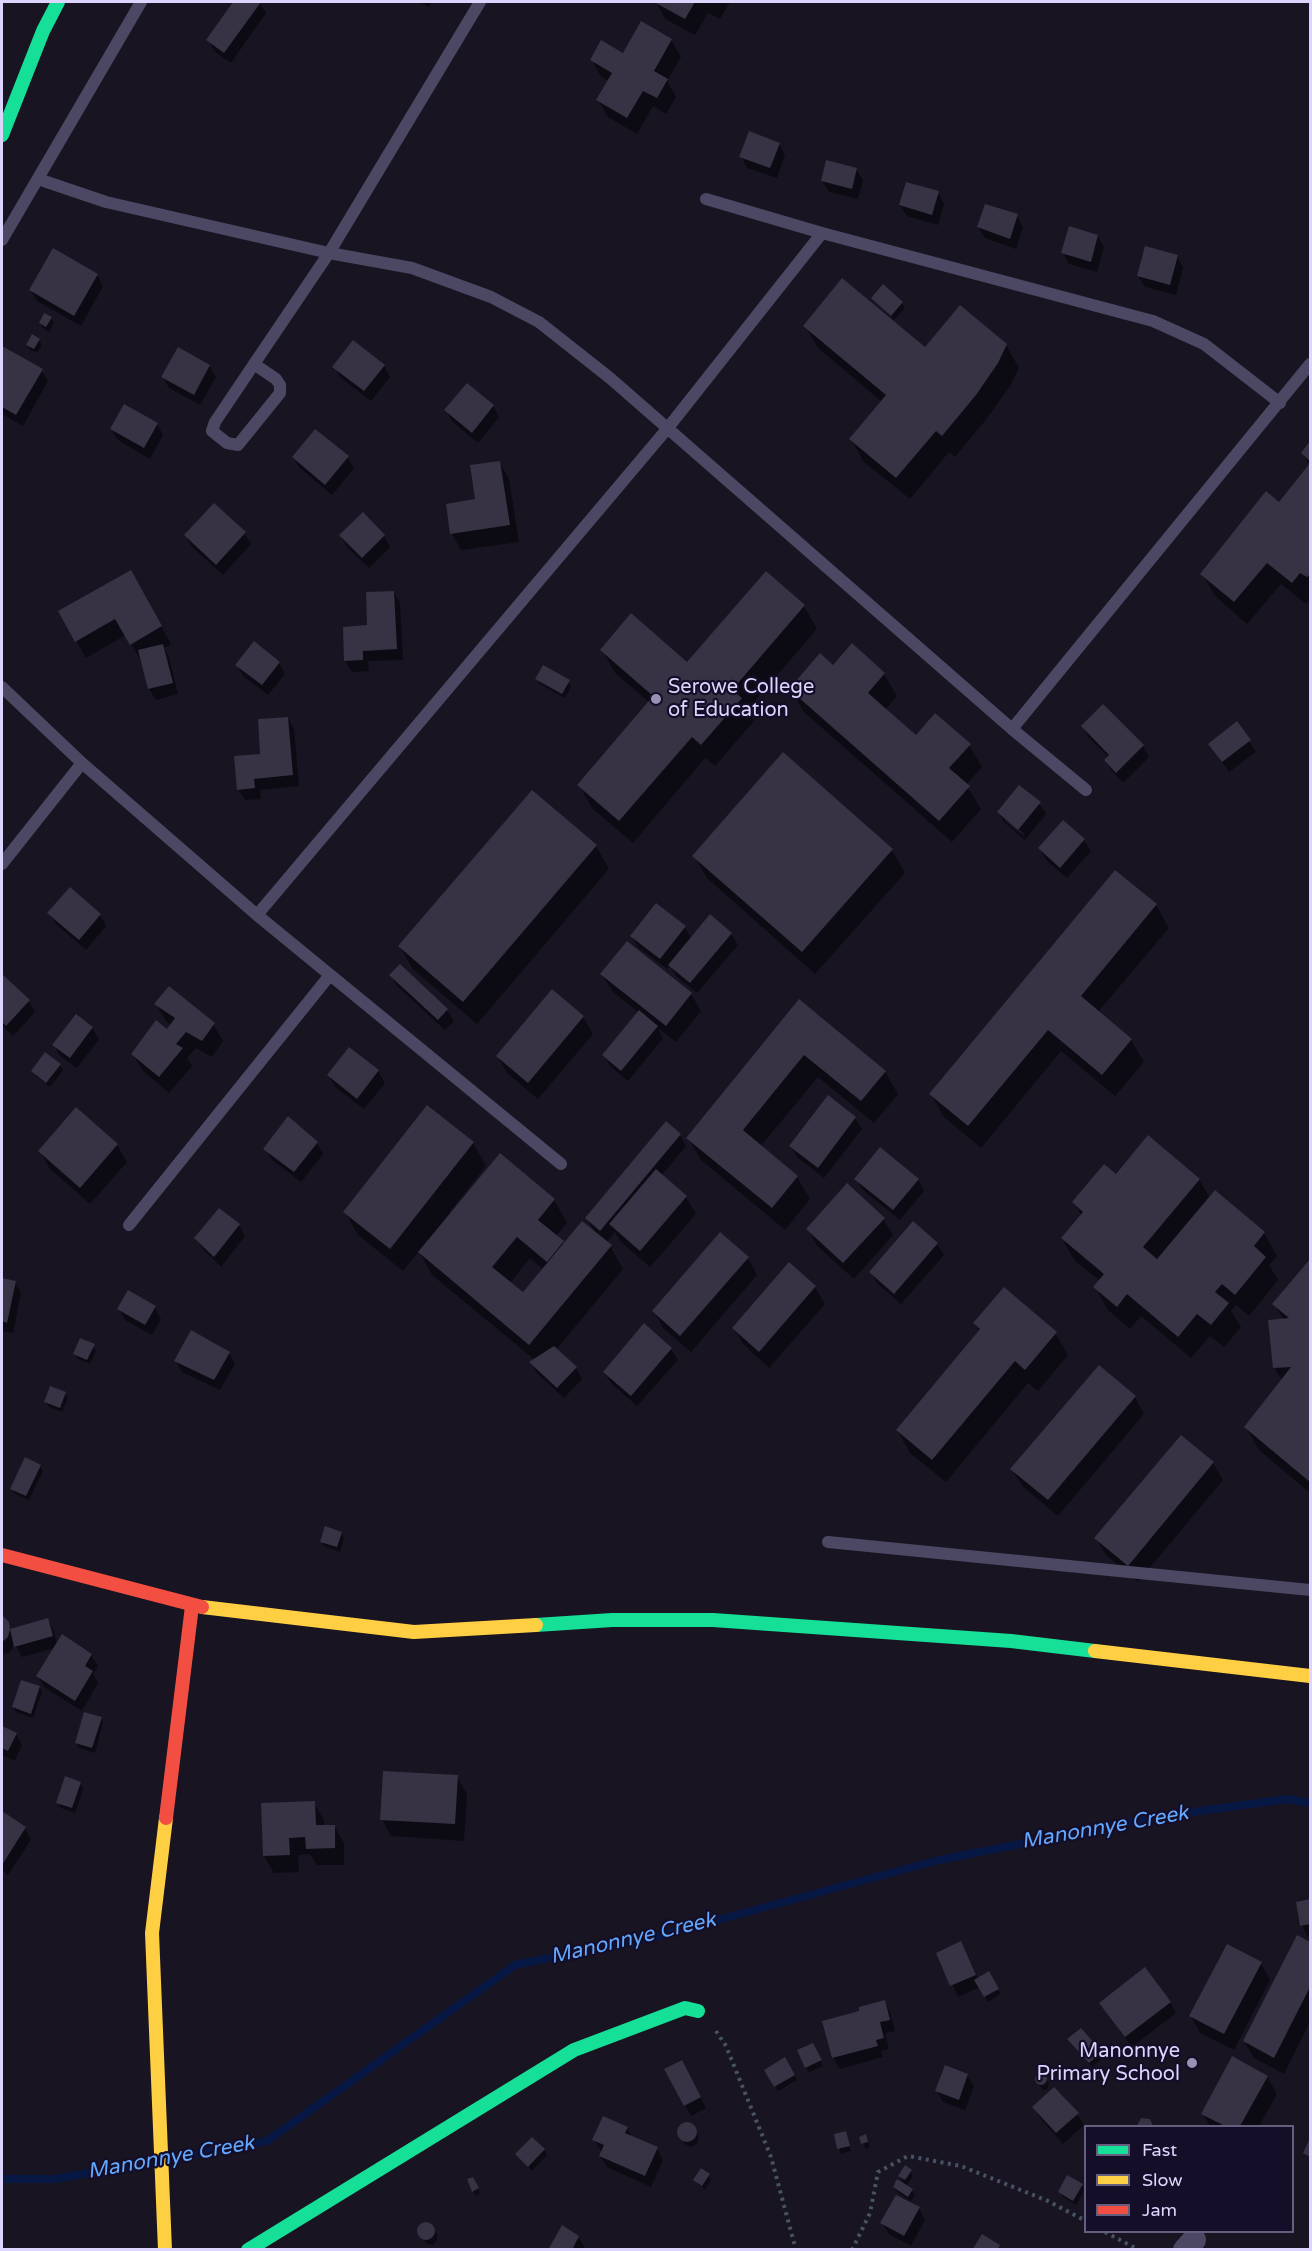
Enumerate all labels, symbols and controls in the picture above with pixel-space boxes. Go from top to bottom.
place label: Serowe College of Education [668,676,814,723]
marker: Serowe College of Education [649,692,663,706]
water label: Manonnye Creek [1020,1801,1190,1855]
water label: Manonnye Creek [548,1908,718,1970]
place label: Manonnye Primary School [1036,2040,1180,2087]
marker: Manonnye Primary School [1185,2056,1199,2070]
legend [1084,2125,1294,2233]
water label: Manonnye Creek [86,2131,256,2185]
text: Fast [1142,2139,1177,2161]
text: Slow [1142,2169,1183,2191]
text: Jam [1142,2199,1177,2221]

